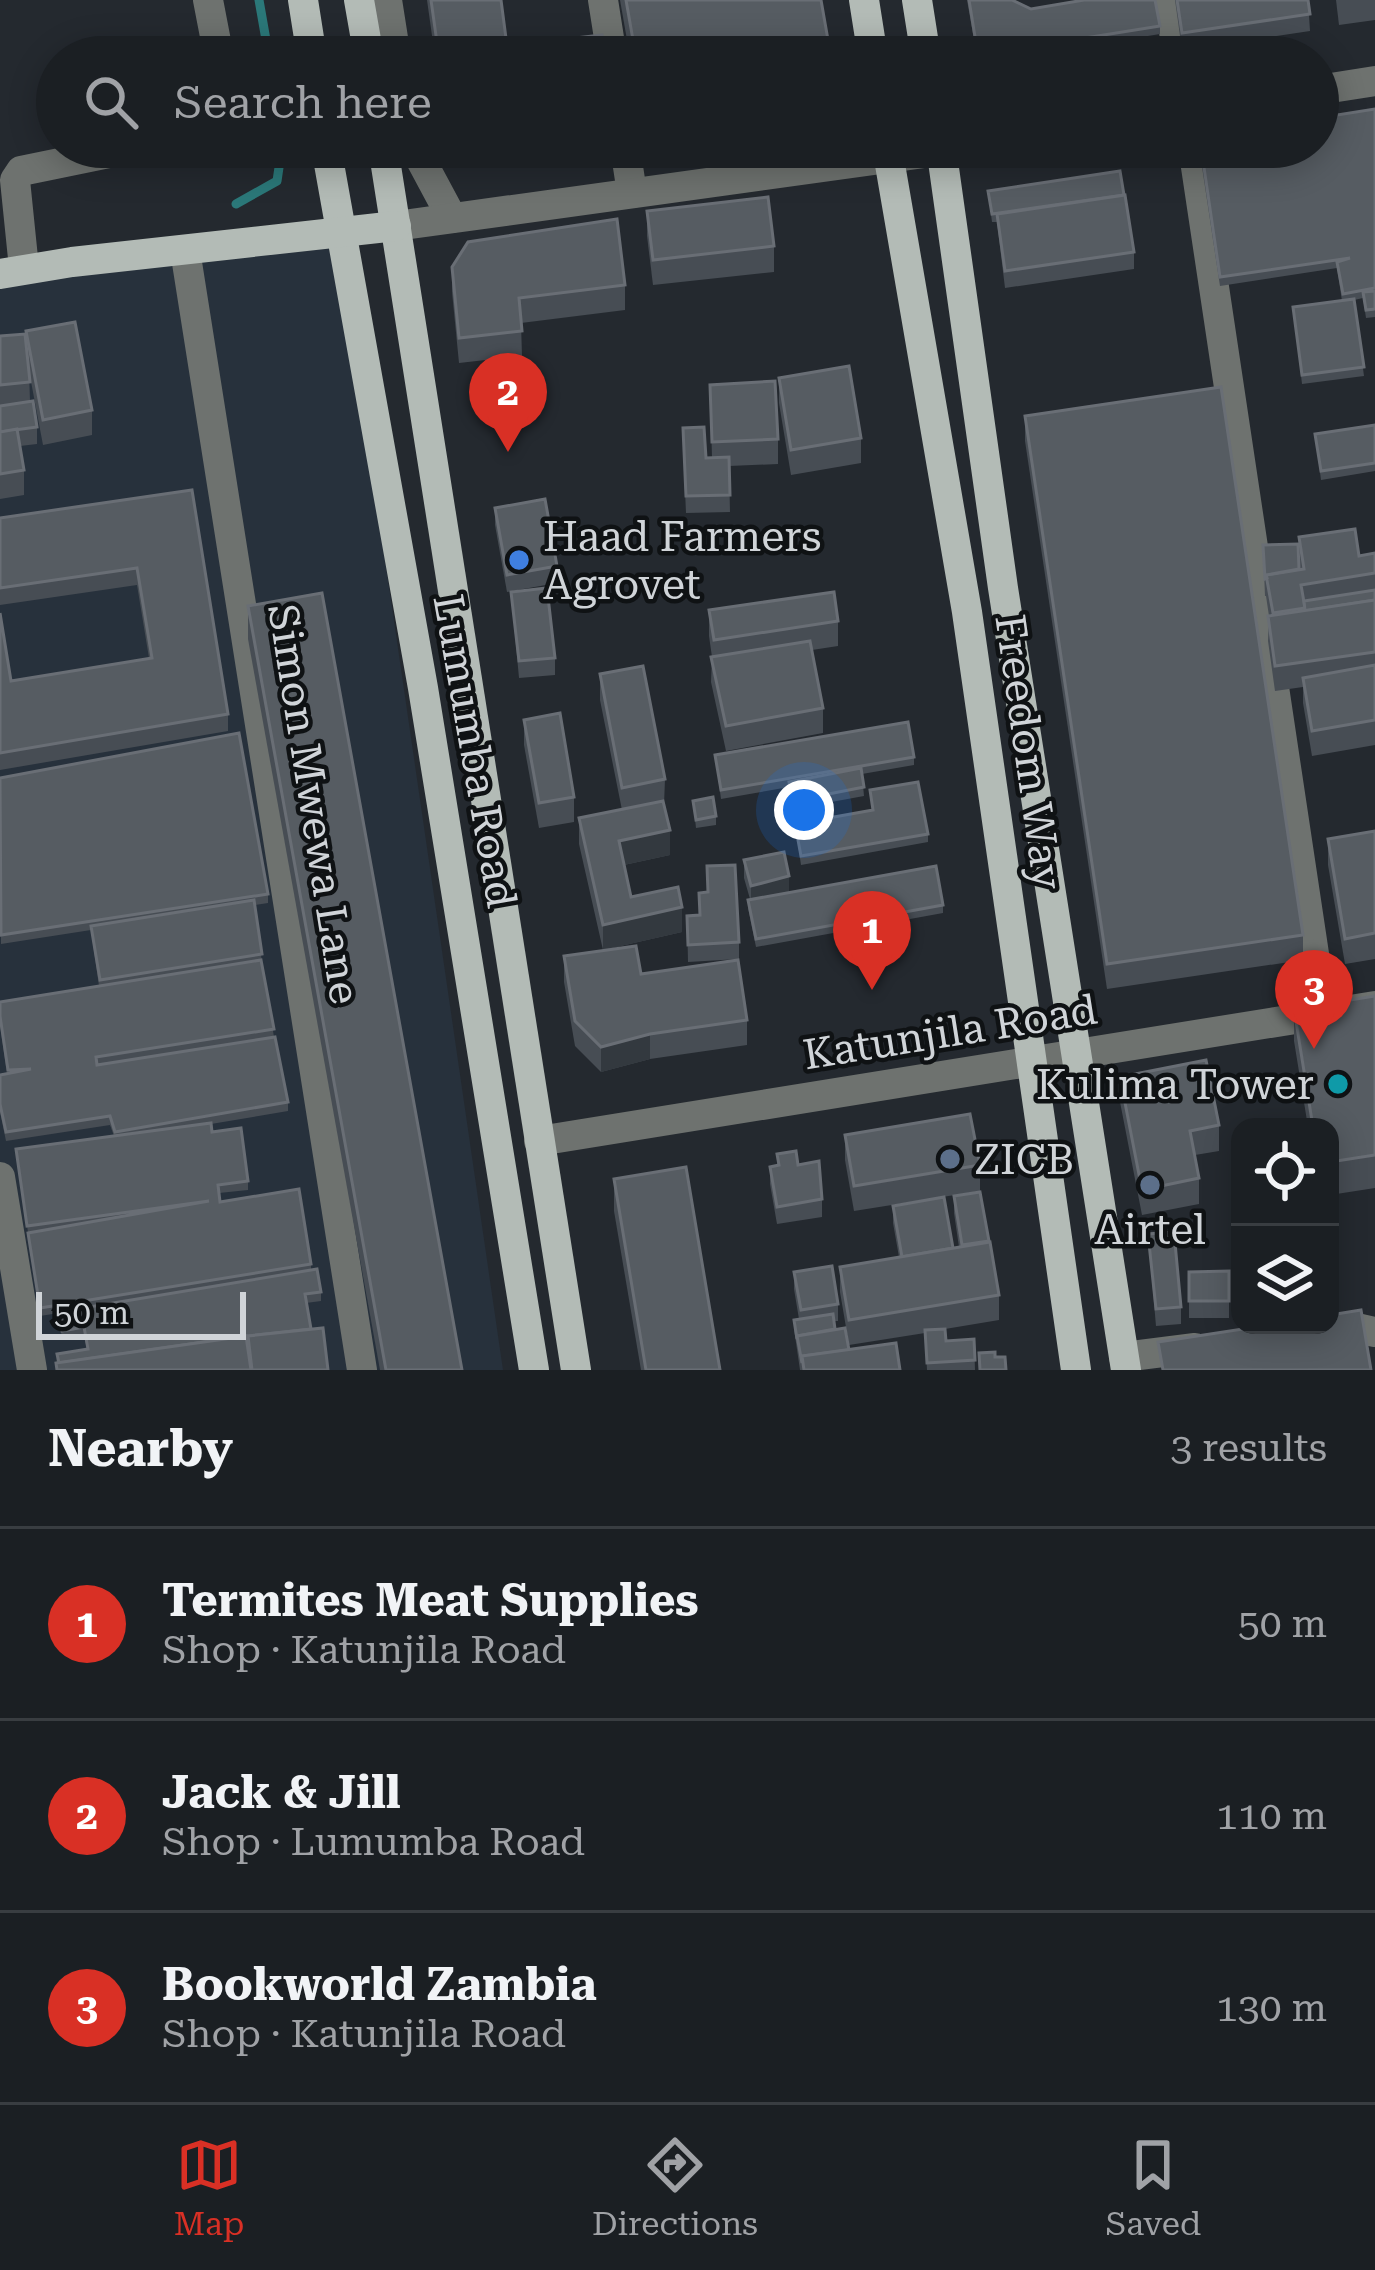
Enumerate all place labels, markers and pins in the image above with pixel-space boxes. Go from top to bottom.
pin: 2 [469,353,547,452]
place label: Haad Farmers Agrovet [543,512,822,609]
marker: Haad Farmers Agrovet [506,547,532,573]
pin: 1 [833,891,911,990]
pin: 3 [1275,950,1353,1049]
place label: Kulima Tower [1036,1060,1314,1109]
marker: Kulima Tower [1325,1071,1351,1097]
place label: ZICB [974,1135,1074,1184]
marker: ZICB [937,1146,963,1172]
marker: Airtel [1137,1172,1163,1198]
place label: Airtel [1094,1205,1206,1254]

